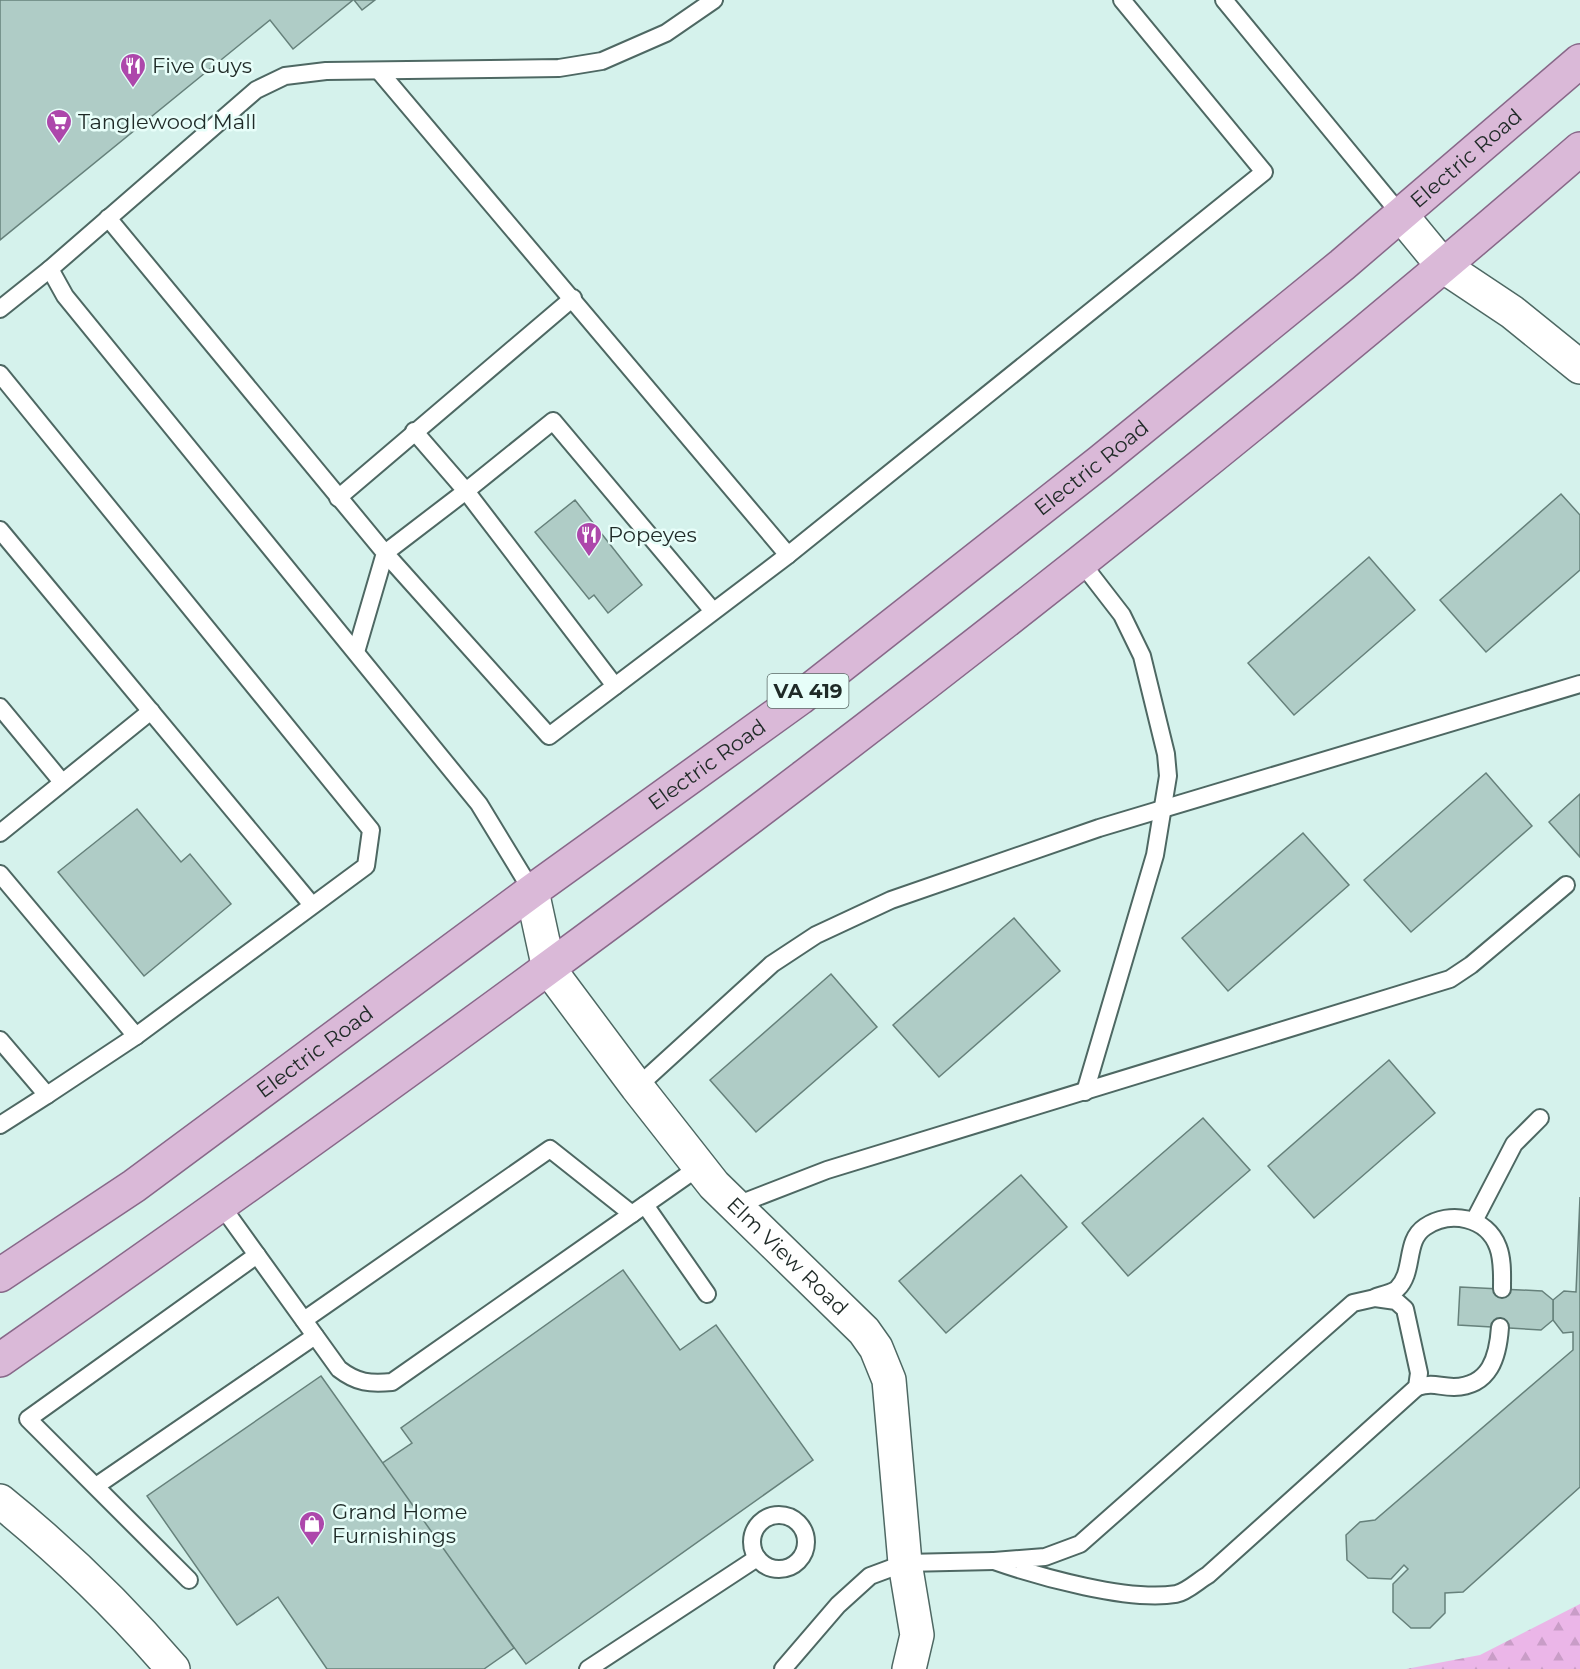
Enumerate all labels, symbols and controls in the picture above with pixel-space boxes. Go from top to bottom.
restaurant icon: Five Guys [118,51,148,89]
place label: Five Guys [152,53,252,78]
street label: Electric Road [1405,103,1527,213]
supermarket icon: Tanglewood Mall [44,107,74,145]
place label: Tanglewood Mall [78,109,257,134]
street label: Electric Road [1029,414,1154,521]
restaurant icon: Popeyes [574,520,604,558]
place label: Popeyes [608,522,697,547]
road number: VA 419 [768,674,848,708]
street label: Electric Road [643,714,771,815]
street label: Electric Road [251,1000,378,1103]
street label: Elm View Road [722,1192,853,1320]
place label: Grand Home Furnishings [332,1499,467,1548]
shop icon: Grand Home Furnishings [297,1509,327,1547]

